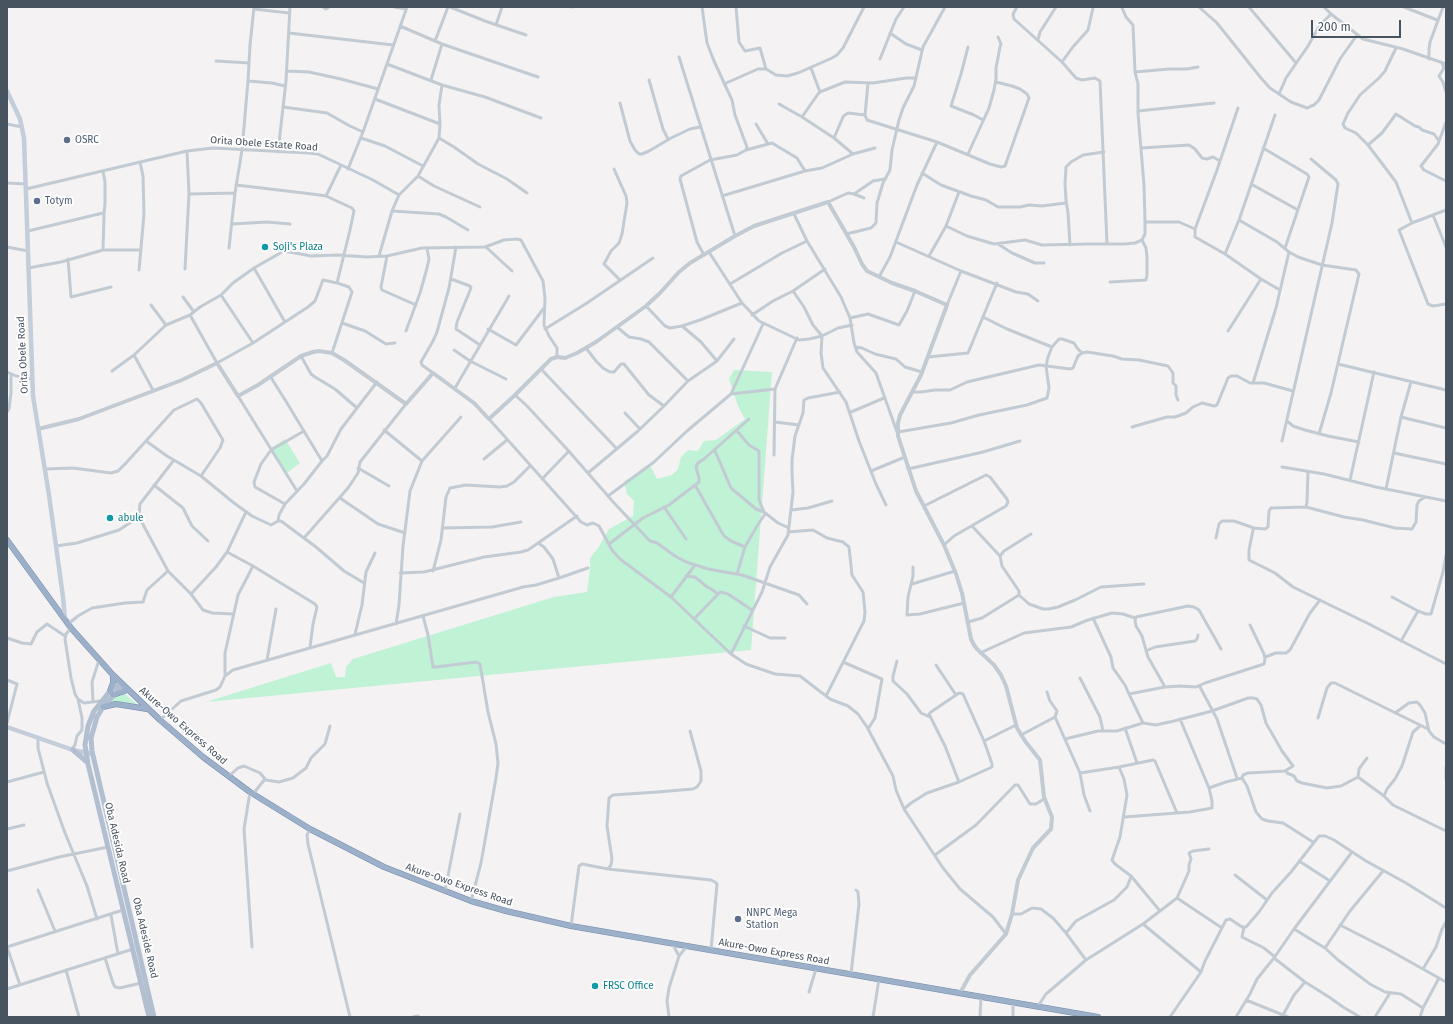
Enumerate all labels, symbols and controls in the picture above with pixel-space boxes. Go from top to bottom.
scale bar [1313,12,1403,38]
text: 200 m [1318,20,1351,34]
place label: OSRC [75,134,99,146]
street label: Orita Obele Estate Road [210,134,318,154]
marker: OSRC [62,135,72,145]
place label: Totym [45,195,73,207]
marker: Totym [32,196,42,206]
place label: Soji's Plaza [273,241,323,253]
marker: Soji's Plaza [260,242,270,252]
street label: Orita Obele Road [15,316,31,394]
place label: abule [118,512,144,524]
marker: abule [105,513,115,523]
street label: Akure-Owo Express Road [137,685,229,767]
street label: Oba Adesida Road [102,801,132,885]
street label: Akure-Owo Express Road [404,861,514,909]
street label: Oba Adeside Road [130,896,160,980]
place label: NNPC Mega Station [746,907,797,930]
marker: NNPC Mega Station [733,914,743,924]
street label: Akure-Owo Express Road [718,936,830,968]
place label: FRSC Office [603,980,654,992]
marker: FRSC Office [590,981,600,991]

